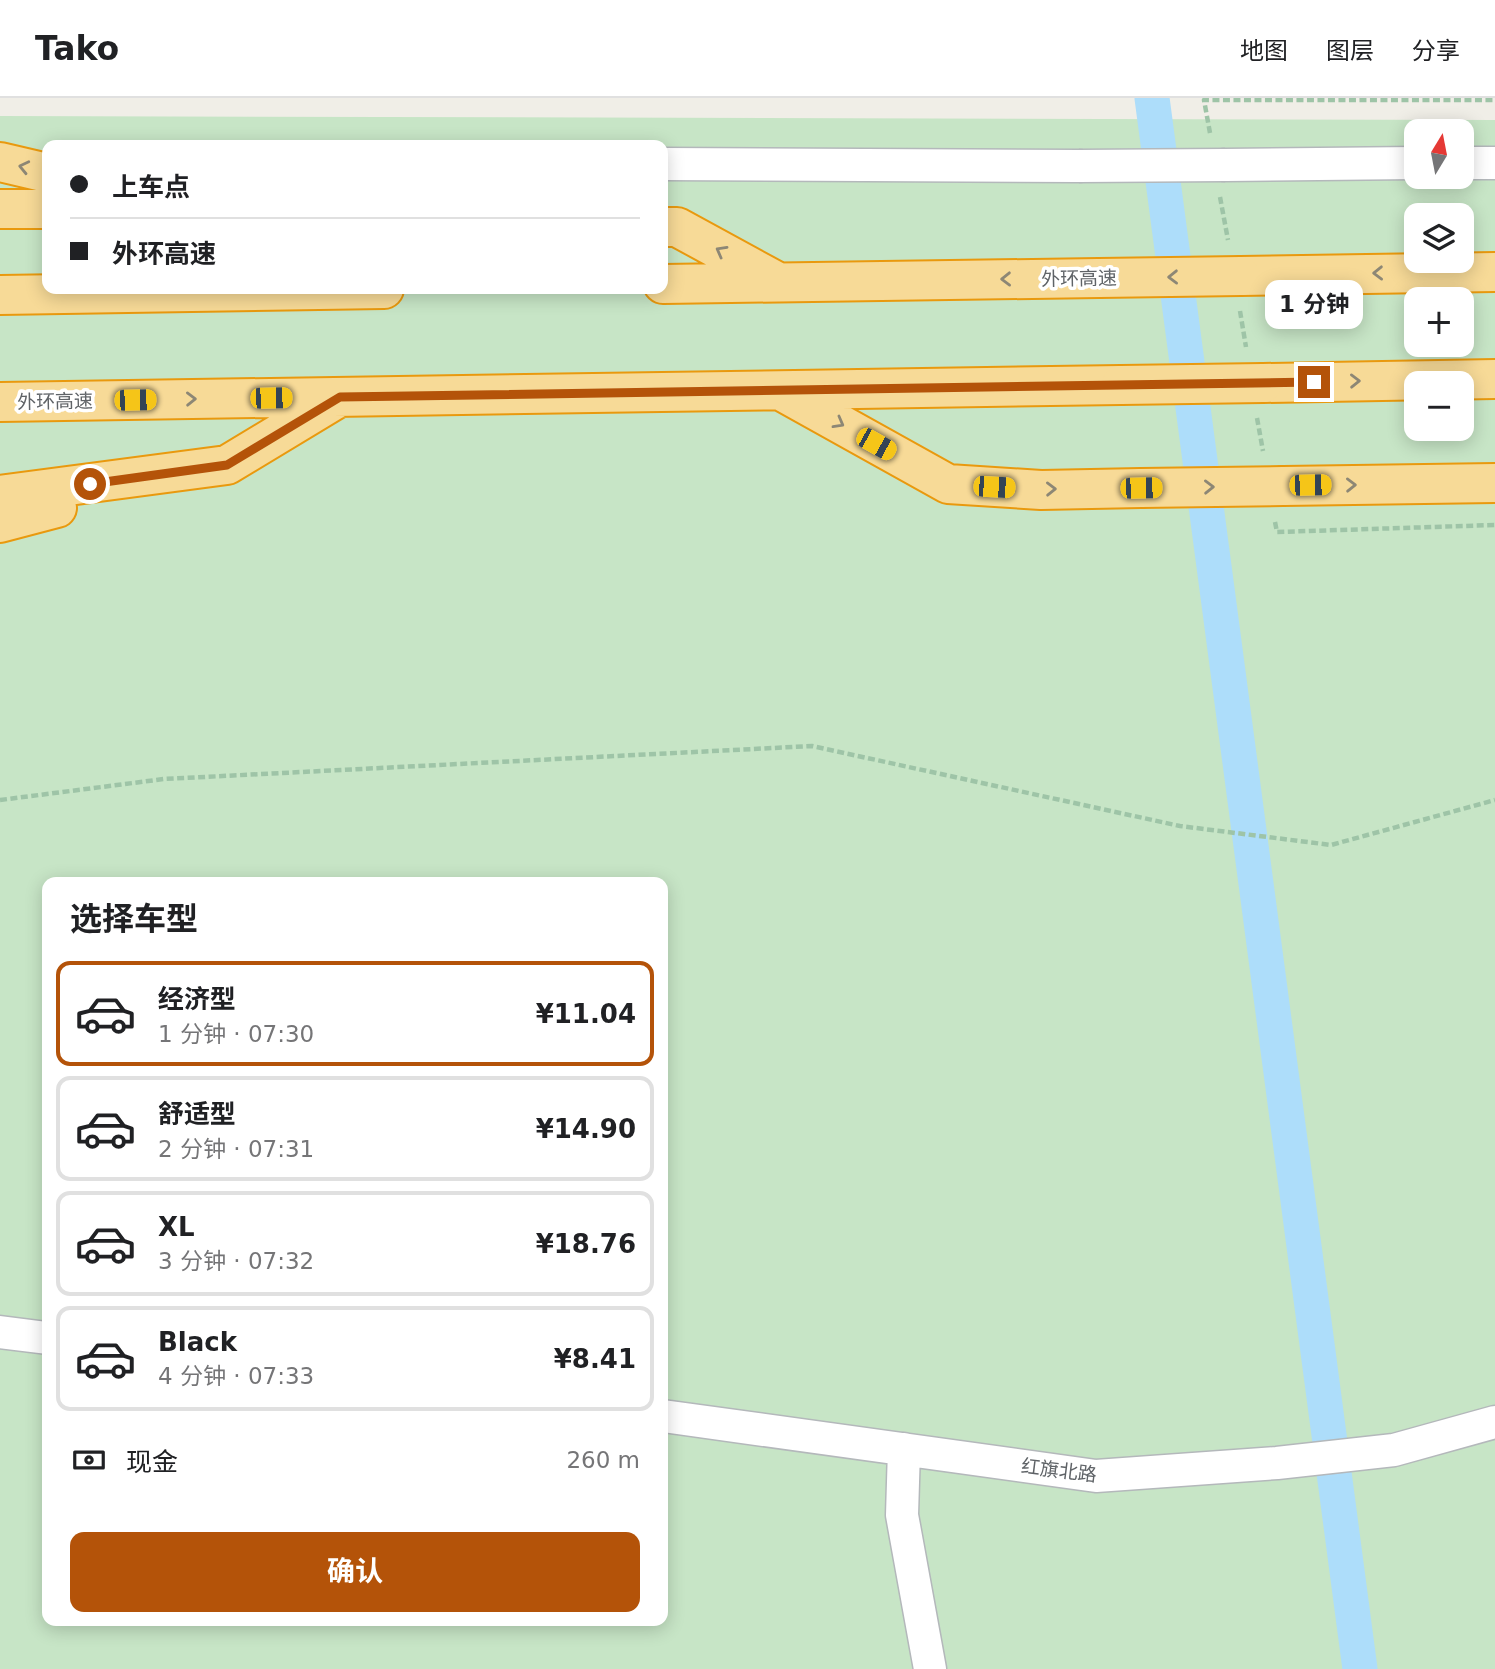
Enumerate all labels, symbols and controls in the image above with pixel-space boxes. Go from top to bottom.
text: Tako [35,29,119,68]
text: 地图 [1240,37,1288,65]
text: 图层 [1326,37,1374,65]
text: 分享 [1412,37,1460,65]
north arrow [1404,119,1474,189]
map controls [1404,119,1474,441]
one-way arrow [18,161,30,176]
text: 上车点 [112,172,190,202]
button: layers [1404,203,1474,273]
text: 外环高速 [112,239,216,269]
one-way arrow [716,246,729,259]
street label: 外环高速 [1041,266,1117,290]
one-way arrow [1372,266,1383,281]
one-way arrow [1167,269,1178,284]
one-way arrow [1001,271,1011,287]
callout: 1 分钟 [1265,280,1363,330]
button: + [1404,287,1474,357]
text: 1 分钟 [1279,291,1349,317]
route end [1298,366,1330,398]
button: − [1404,371,1474,441]
one-way arrow [1350,374,1361,389]
car [250,387,293,409]
street label: 外环高速 [17,389,93,413]
car [114,389,157,411]
one-way arrow [186,391,196,407]
one-way arrow [832,415,844,428]
car [853,425,900,463]
route start [74,468,106,500]
car [1289,474,1332,496]
car [973,475,1016,499]
car [1120,477,1163,499]
one-way arrow [1346,477,1357,493]
one-way arrow [1204,479,1215,495]
one-way arrow [1046,481,1056,497]
text: 选择车型 [70,900,198,938]
icon: car [74,982,137,1045]
text: 经济型 [158,984,236,1014]
text: ¥11.04 [536,999,636,1029]
text: 1 分钟 · 07:30 [158,1021,314,1047]
icon: car [74,1097,137,1160]
text: 舒适型 [158,1099,236,1129]
text: ¥14.90 [536,1114,636,1144]
text: 2 分钟 · 07:31 [158,1136,314,1162]
icon: car [74,1212,137,1275]
text: XL [158,1212,195,1242]
text: ¥18.76 [536,1229,636,1259]
text: 3 分钟 · 07:32 [158,1248,314,1274]
icon: car [74,1327,137,1390]
text: Black [158,1327,237,1357]
text: ¥8.41 [554,1344,636,1374]
text: 4 分钟 · 07:33 [158,1363,314,1389]
icon: cash [70,1441,108,1479]
text: 现金 [126,1447,178,1477]
text: 260 m [566,1447,640,1473]
street label: 红旗北路 [1020,1454,1098,1486]
button: 确认 [70,1532,640,1612]

